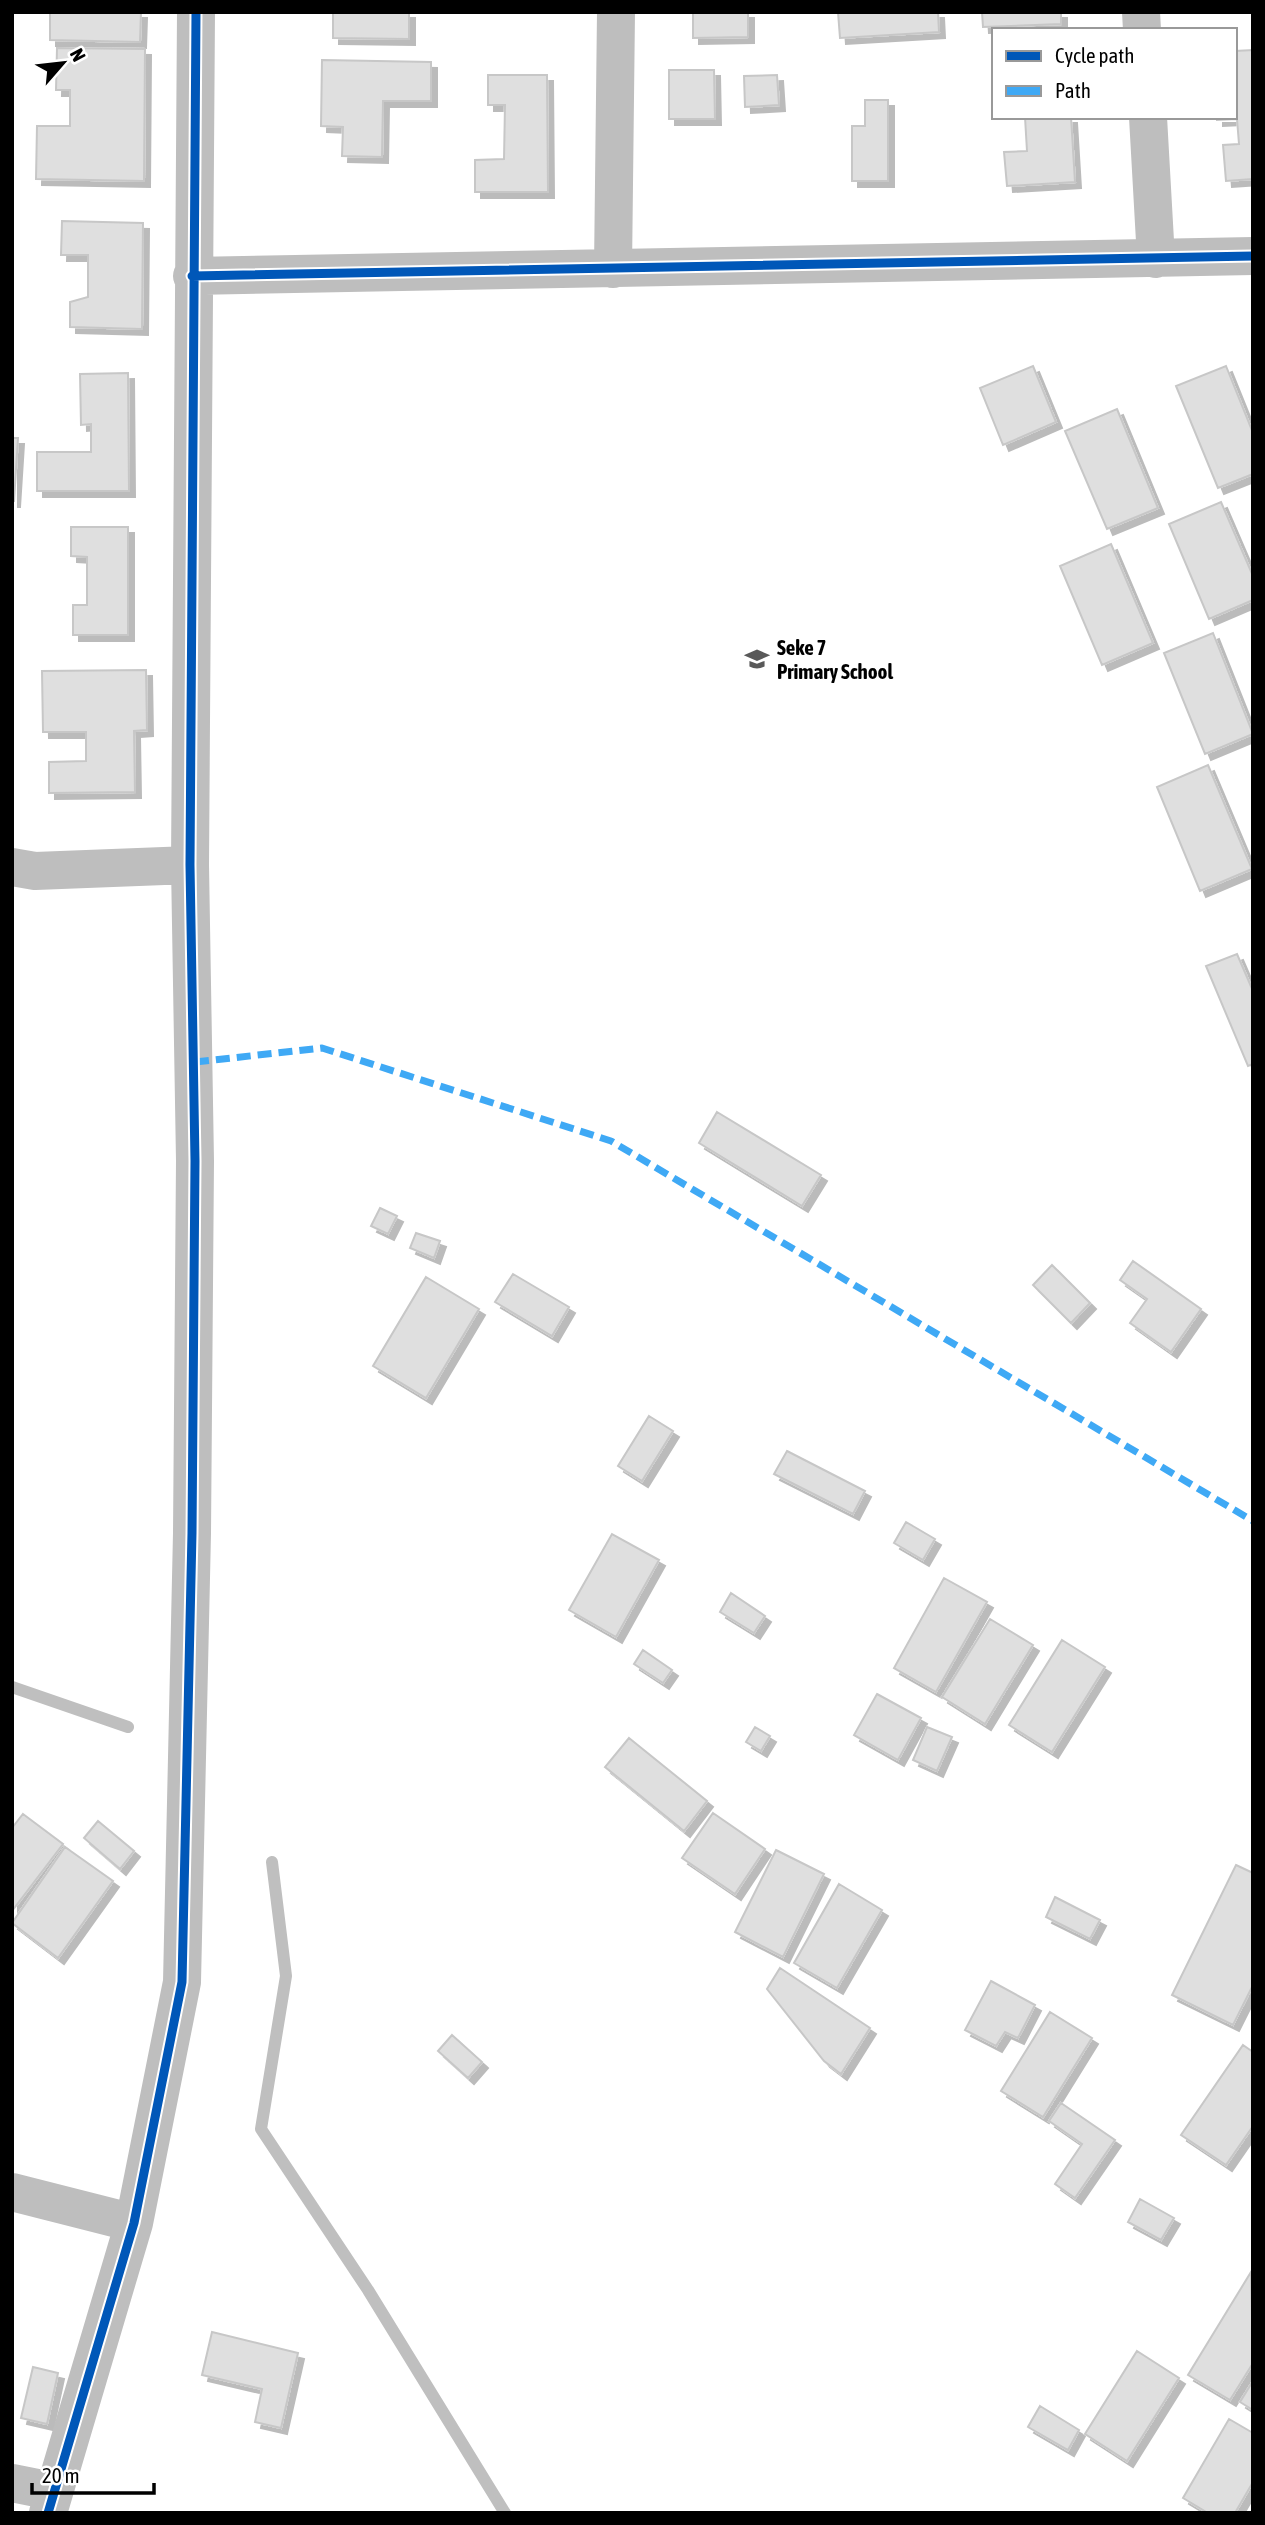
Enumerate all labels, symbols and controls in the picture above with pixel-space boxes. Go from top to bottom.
north arrow [28,28,98,98]
legend [992,28,1237,119]
text: Cycle path [1055,43,1134,67]
text: N [66,45,90,65]
text: Path [1055,78,1091,102]
place label: Seke 7 Primary School [777,635,893,683]
school or university icon: Seke 7 Primary School [743,645,771,673]
scale bar [32,2452,154,2496]
text: 20 m [42,2463,80,2487]

